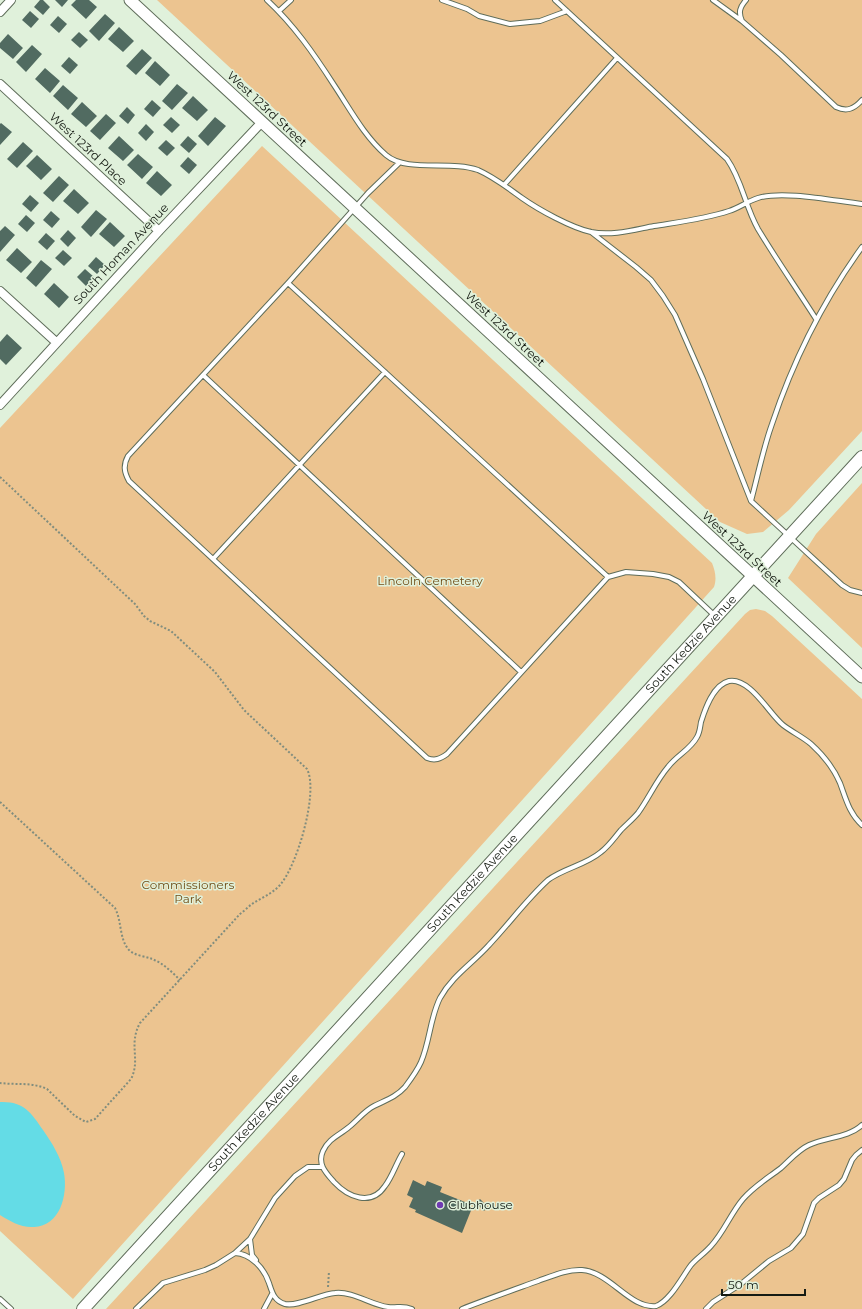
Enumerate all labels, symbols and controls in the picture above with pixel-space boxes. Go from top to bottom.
street label: West 123rd Street [224,68,311,150]
street label: West 123rd Place [46,109,130,188]
street label: South Homan Avenue [70,200,171,307]
street label: West 123rd Street [462,288,549,370]
street label: West 123rd Street [699,508,786,590]
park label: Lincoln Cemetery [377,573,483,588]
street label: South Kedzie Avenue [642,591,739,696]
street label: South Kedzie Avenue [423,831,521,935]
park label: Commissioners Park [142,877,235,906]
street label: South Kedzie Avenue [205,1070,302,1174]
place label: Clubhouse [448,1197,513,1212]
marker: Clubhouse [435,1200,445,1210]
scale bar [722,1271,805,1297]
text: 50 m [728,1277,759,1292]

